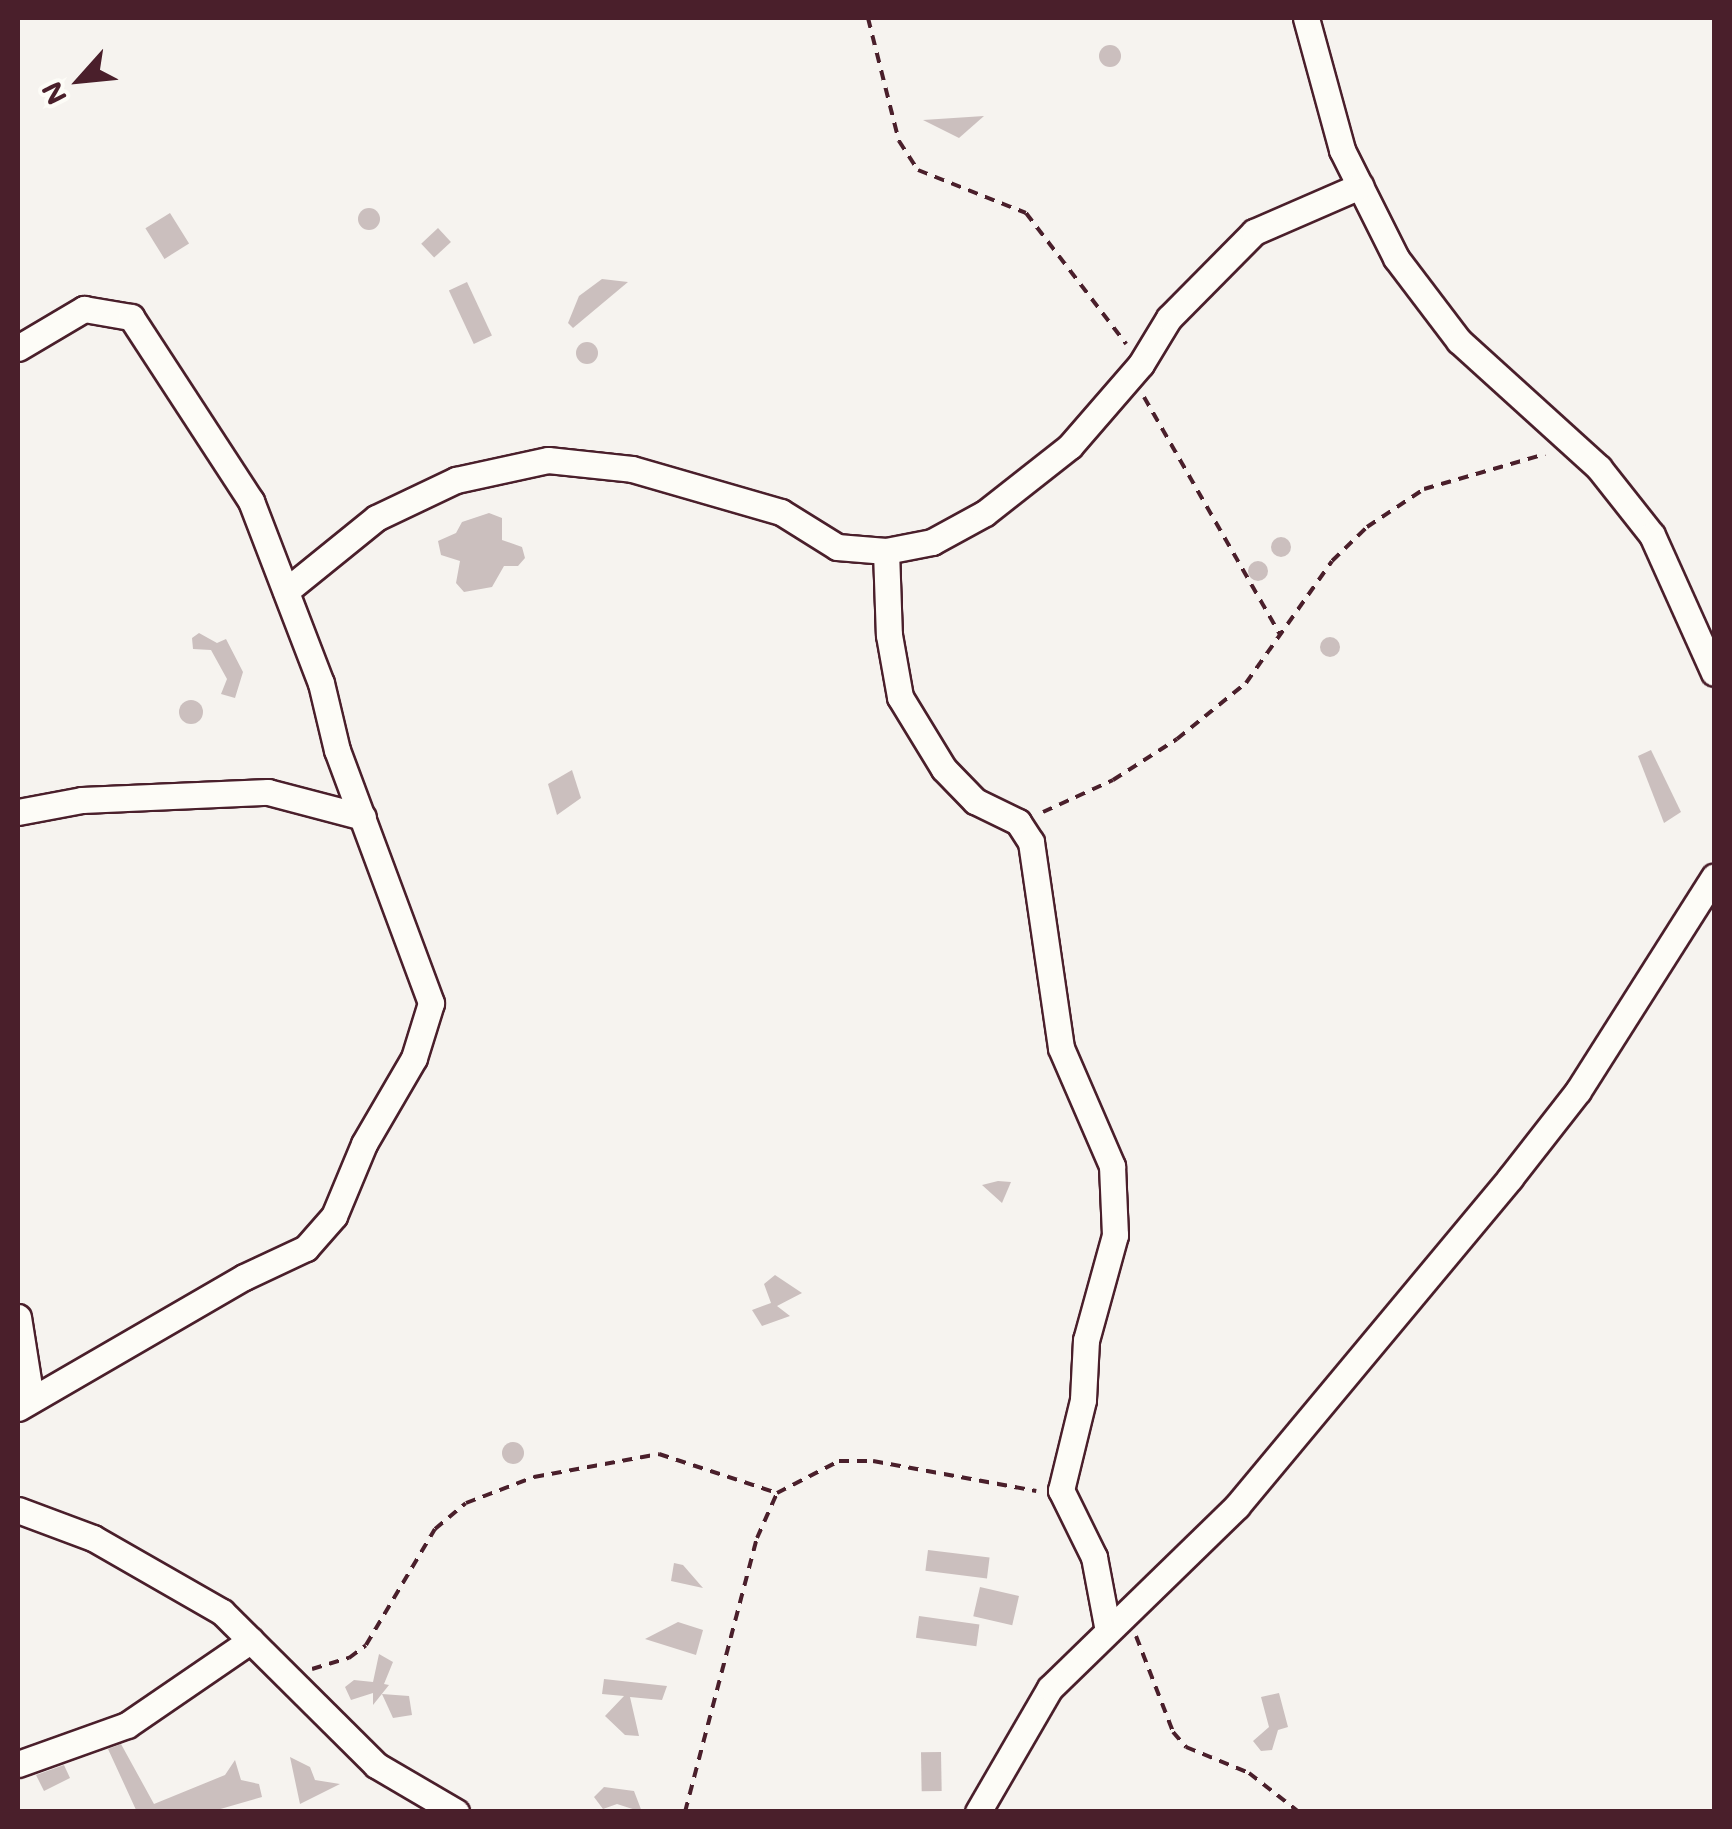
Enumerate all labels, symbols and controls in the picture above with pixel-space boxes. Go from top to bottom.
north arrow [30,30,130,130]
text: N [32,76,74,111]

